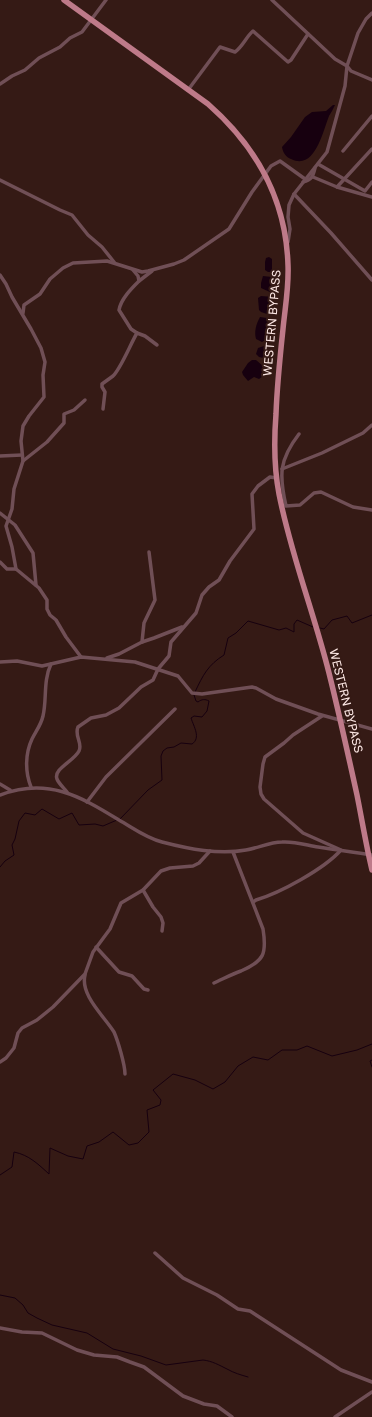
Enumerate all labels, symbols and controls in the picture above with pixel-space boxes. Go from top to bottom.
street label: WESTERN BYPASS [259,269,284,377]
street label: WESTERN BYPASS [326,647,367,755]

